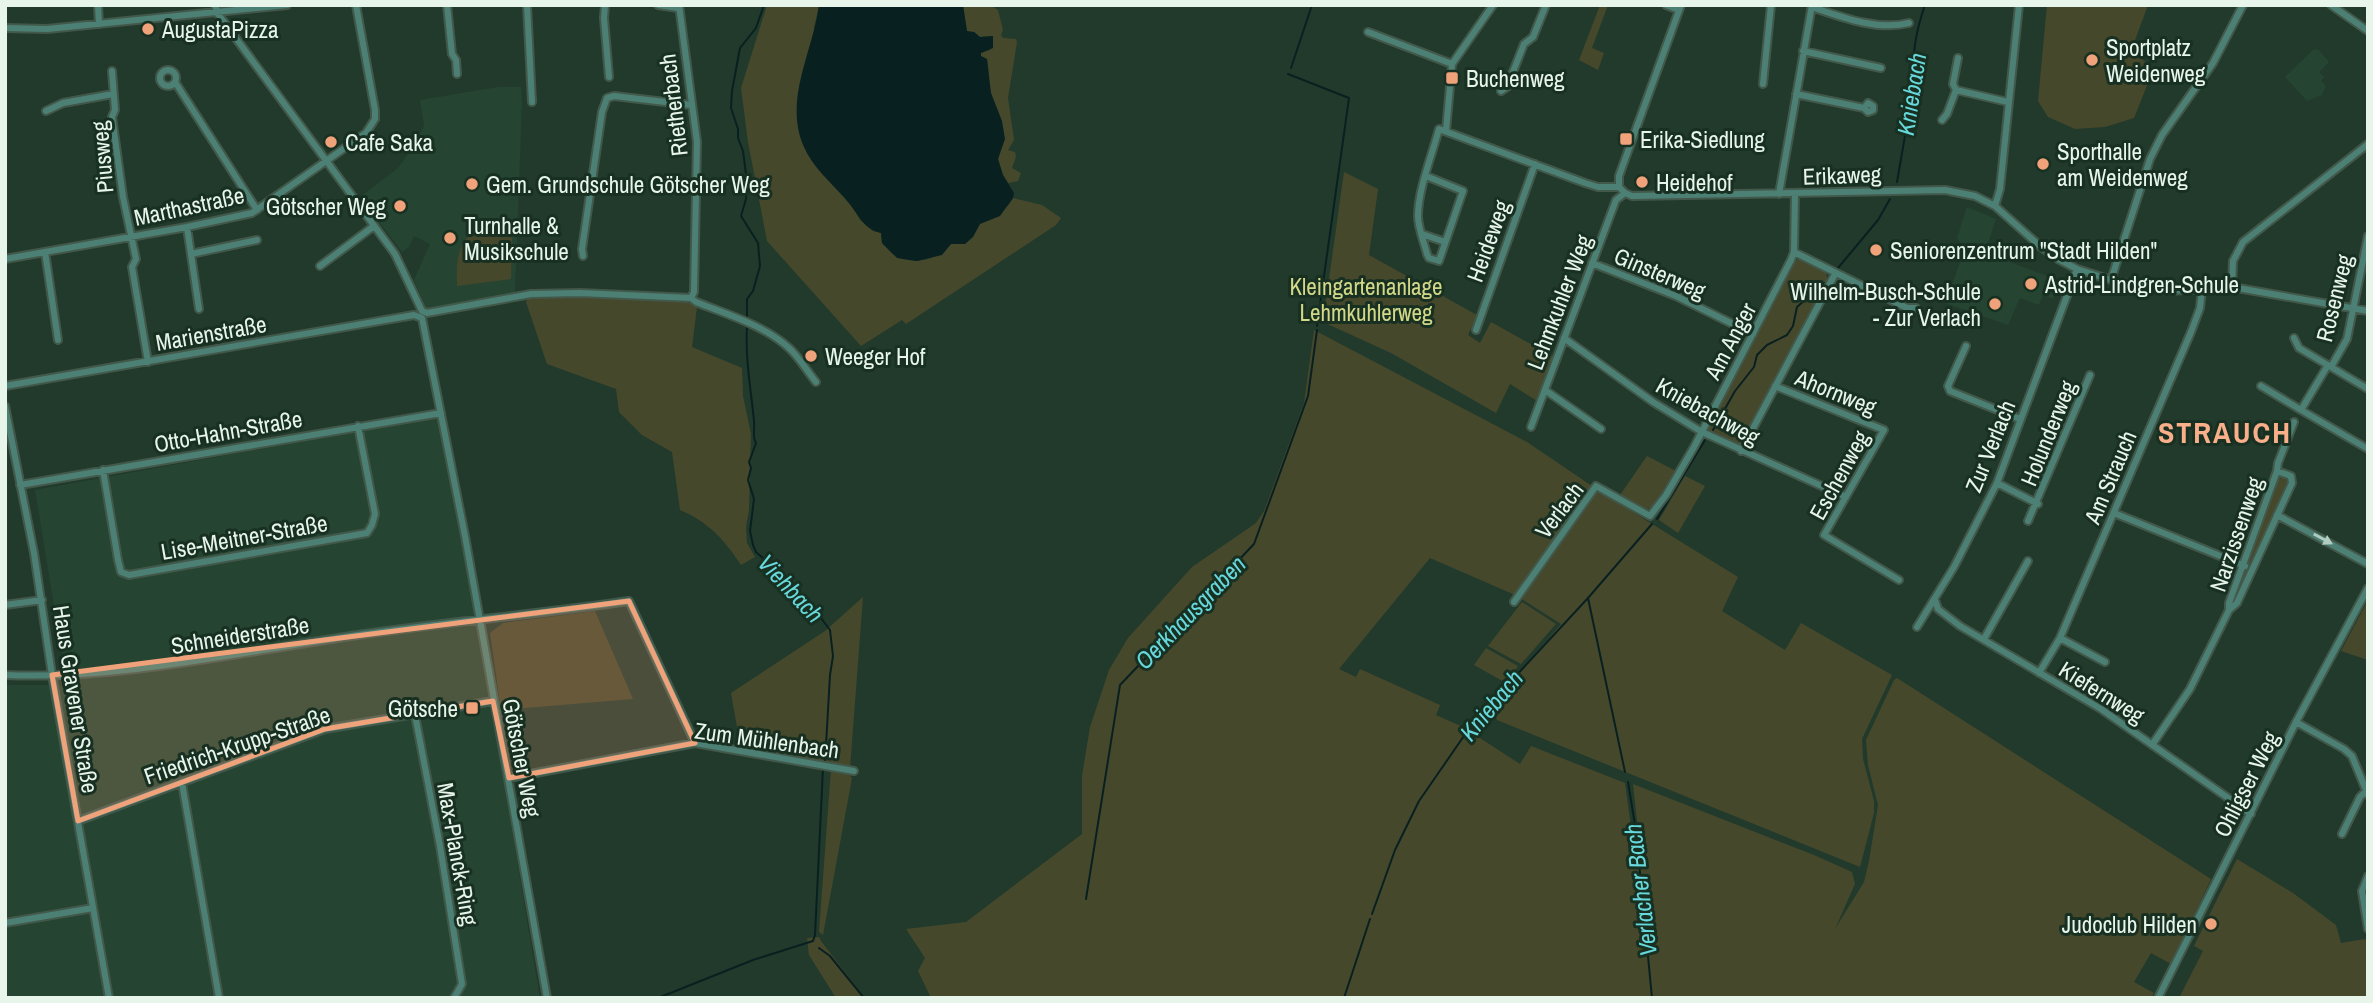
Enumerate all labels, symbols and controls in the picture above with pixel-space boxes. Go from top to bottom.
place label: AugustaPizza [161,14,279,45]
marker: AugustaPizza [140,21,156,37]
place label: Sportplatz Weidenweg [2106,32,2206,89]
water label: Kniebach [1889,50,1933,138]
street label: Rietherbach [651,52,695,158]
marker: Sportplatz Weidenweg [2084,52,2100,68]
place label: Buchenweg [1466,63,1565,94]
marker: Buchenweg [1444,70,1460,86]
street label: Piusweg [83,119,121,194]
place label: Erika-Siedlung [1640,124,1765,155]
place label: Cafe Saka [345,127,434,158]
marker: Erika-Siedlung [1618,131,1634,147]
marker: Cafe Saka [323,134,339,150]
place label: Sporthalle am Weidenweg [2057,136,2188,193]
marker: Sporthalle am Weidenweg [2035,156,2051,172]
street label: Erikaweg [1802,158,1882,192]
place label: Heidehof [1656,167,1733,198]
place label: Gem. Grundschule Götscher Weg [486,169,770,200]
marker: Heidehof [1634,174,1650,190]
marker: Gem. Grundschule Götscher Weg [464,176,480,192]
street label: Marthastraße [131,179,247,233]
place label: Götscher Weg [266,191,386,222]
street label: Heideweg [1459,195,1517,286]
marker: Götscher Weg [392,198,408,214]
place label: Turnhalle & Musikschule [464,210,569,267]
marker: Turnhalle & Musikschule [442,230,458,246]
street label: Lehmkuhler Weg [1519,230,1599,374]
place label: Seniorenzentrum "Stadt Hilden" [1890,235,2157,266]
street label: Ginsterweg [1610,240,1711,306]
marker: Seniorenzentrum "Stadt Hilden" [1868,242,1884,258]
street label: Rosenweg [2308,251,2360,345]
place label: Astrid-Lindgren-Schule [2044,269,2239,300]
park label: Kleingartenanlage Lehmkuhlerweg [1289,271,1443,328]
place label: Wilhelm-Busch-Schule - Zur Verlach [1790,276,1981,333]
marker: Astrid-Lindgren-Schule [2023,276,2039,292]
marker: Wilhelm-Busch-Schule - Zur Verlach [1987,296,2003,312]
street label: Am Anger [1696,297,1763,386]
street label: Marienstraße [153,308,269,358]
place label: Weeger Hof [825,341,926,372]
marker: Weeger Hof [803,348,819,364]
street label: Ahornweg [1790,361,1882,422]
street label: Kniebachweg [1651,370,1766,453]
street label: Holunderweg [2013,375,2083,490]
street label: Zur Verlach [1958,395,2022,497]
street label: Otto-Hahn-Straße [151,403,305,459]
district label: STRAUCH [2158,412,2292,452]
street label: Eschenweg [1802,424,1876,525]
street label: Am Strauch [2076,426,2144,529]
street label: Narzissenweg [2202,472,2270,596]
street label: Verlach [1528,476,1590,544]
street label: Lise-Meitner-Straße [158,507,330,567]
one-way arrow [2313,533,2333,545]
water label: Viehbach [751,547,831,629]
water label: Oerkhausgraben [1128,548,1252,676]
street label: Haus Gravener Straße [46,603,106,795]
street label: Schneiderstraße [169,609,311,661]
street label: Kiefernweg [2053,654,2151,731]
water label: Kniebach [1452,663,1530,747]
place label: Götsche [388,693,458,724]
street label: Götscher Weg [495,696,549,820]
street label: Friedrich-Krupp-Straße [140,699,334,791]
marker: Götsche [464,700,480,716]
street label: Zum Mühlenbach [693,715,841,765]
street label: Ohligser Weg [2206,725,2286,842]
street label: Max-Planck-Ring [430,780,486,928]
water label: Verlacher Bach [1616,822,1664,958]
place label: Judoclub Hilden [2062,909,2197,940]
marker: Judoclub Hilden [2203,916,2219,932]

